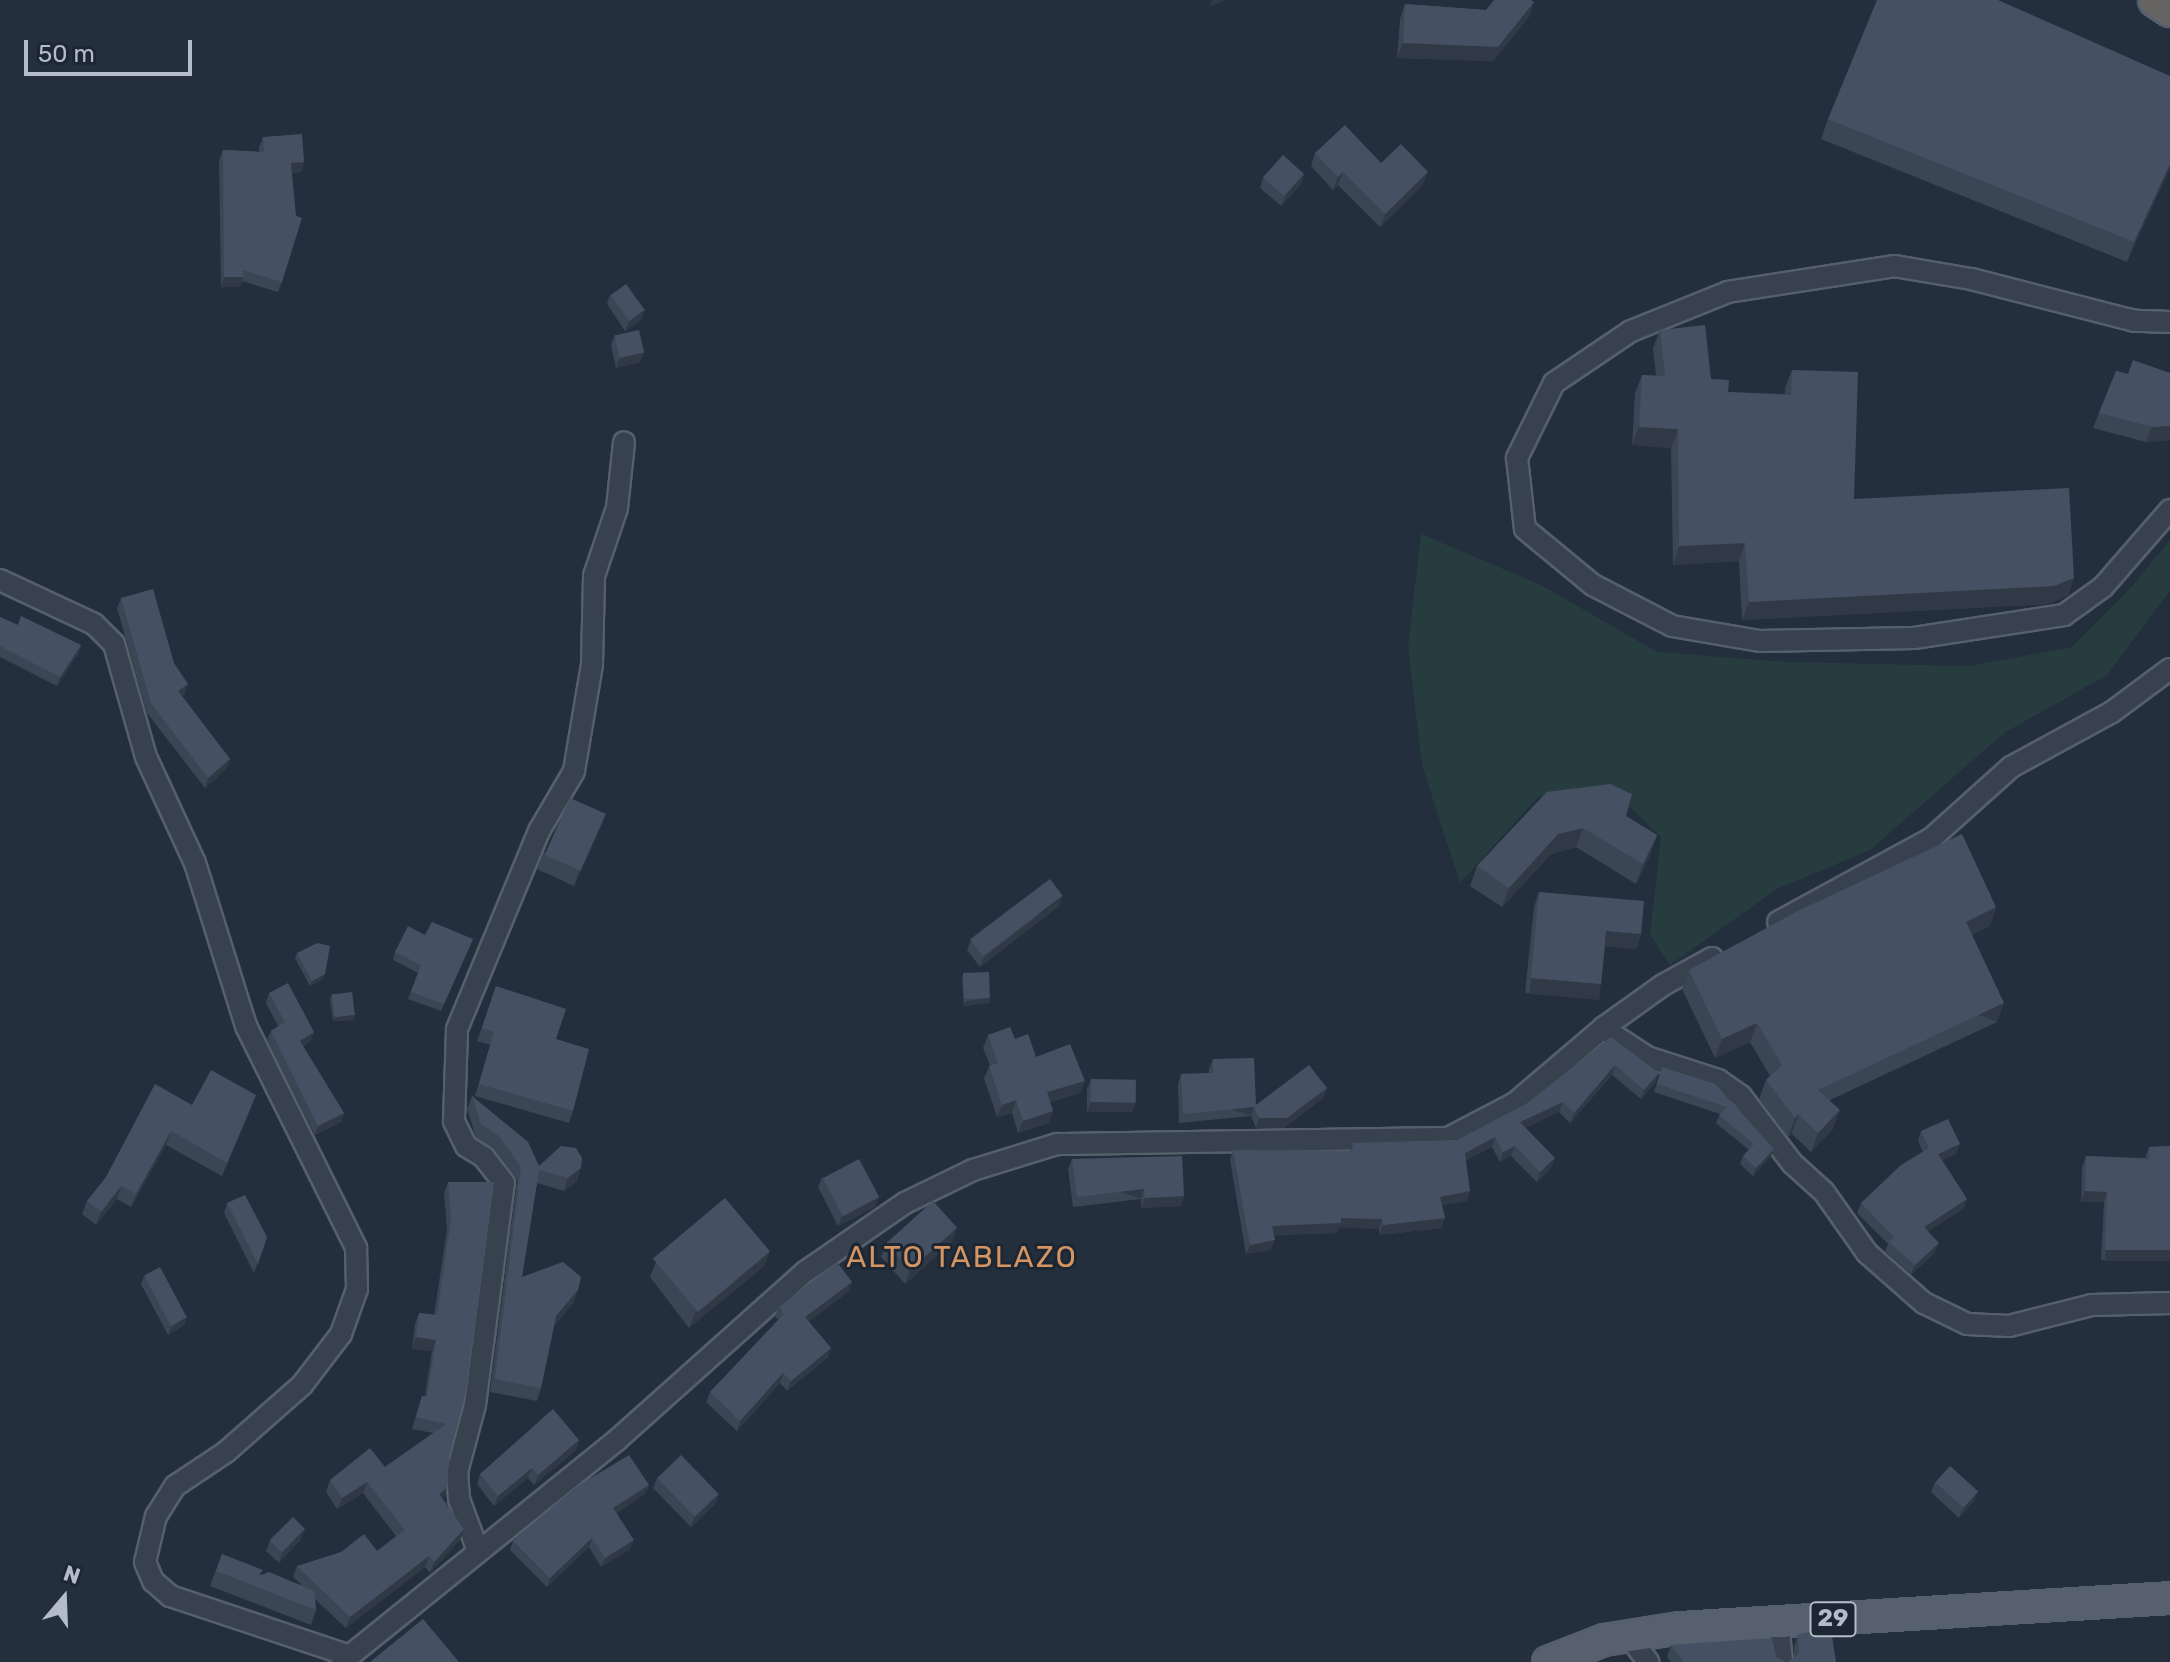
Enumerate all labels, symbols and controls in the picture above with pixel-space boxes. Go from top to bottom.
scale bar [28,24,196,74]
text: 50 m [38,40,95,68]
district label: ALTO TABLAZO [846,1239,1078,1275]
north arrow [24,1558,104,1638]
text: N [60,1559,84,1590]
road number: 29 [1809,1599,1857,1639]

